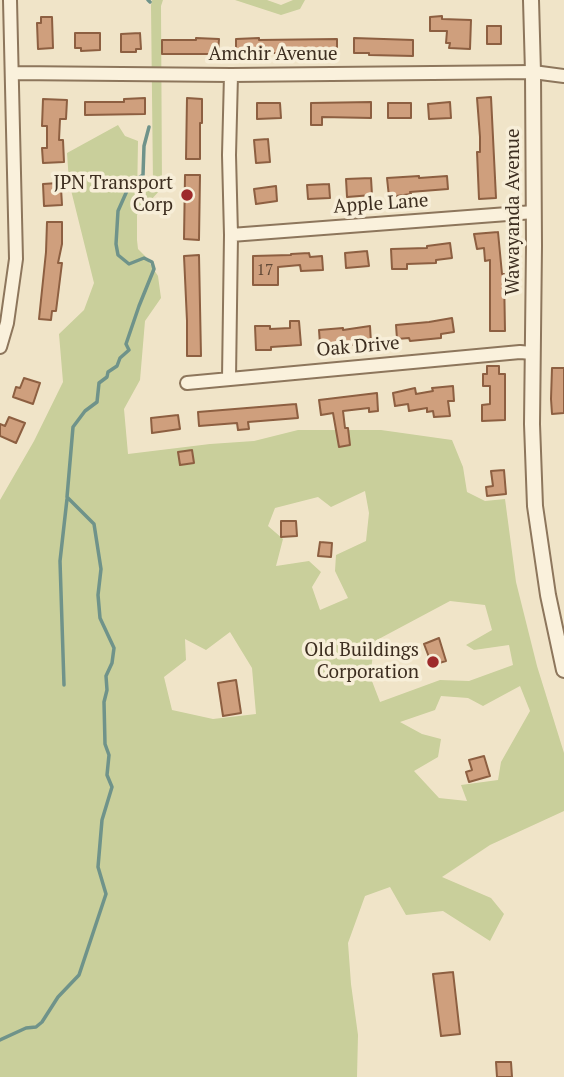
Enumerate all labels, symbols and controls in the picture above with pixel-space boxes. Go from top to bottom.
street label: Amchir Avenue [208,44,338,66]
street label: Wawayanda Avenue [503,129,525,295]
place label: JPN Transport Corp [53,173,173,217]
marker: JPN Transport Corp [179,187,195,203]
street label: Apple Lane [333,189,429,219]
house number: 17 [256,260,274,280]
street label: Oak Drive [315,332,401,362]
place label: Old Buildings Corporation [304,640,419,684]
marker: Old Buildings Corporation [425,654,441,670]

